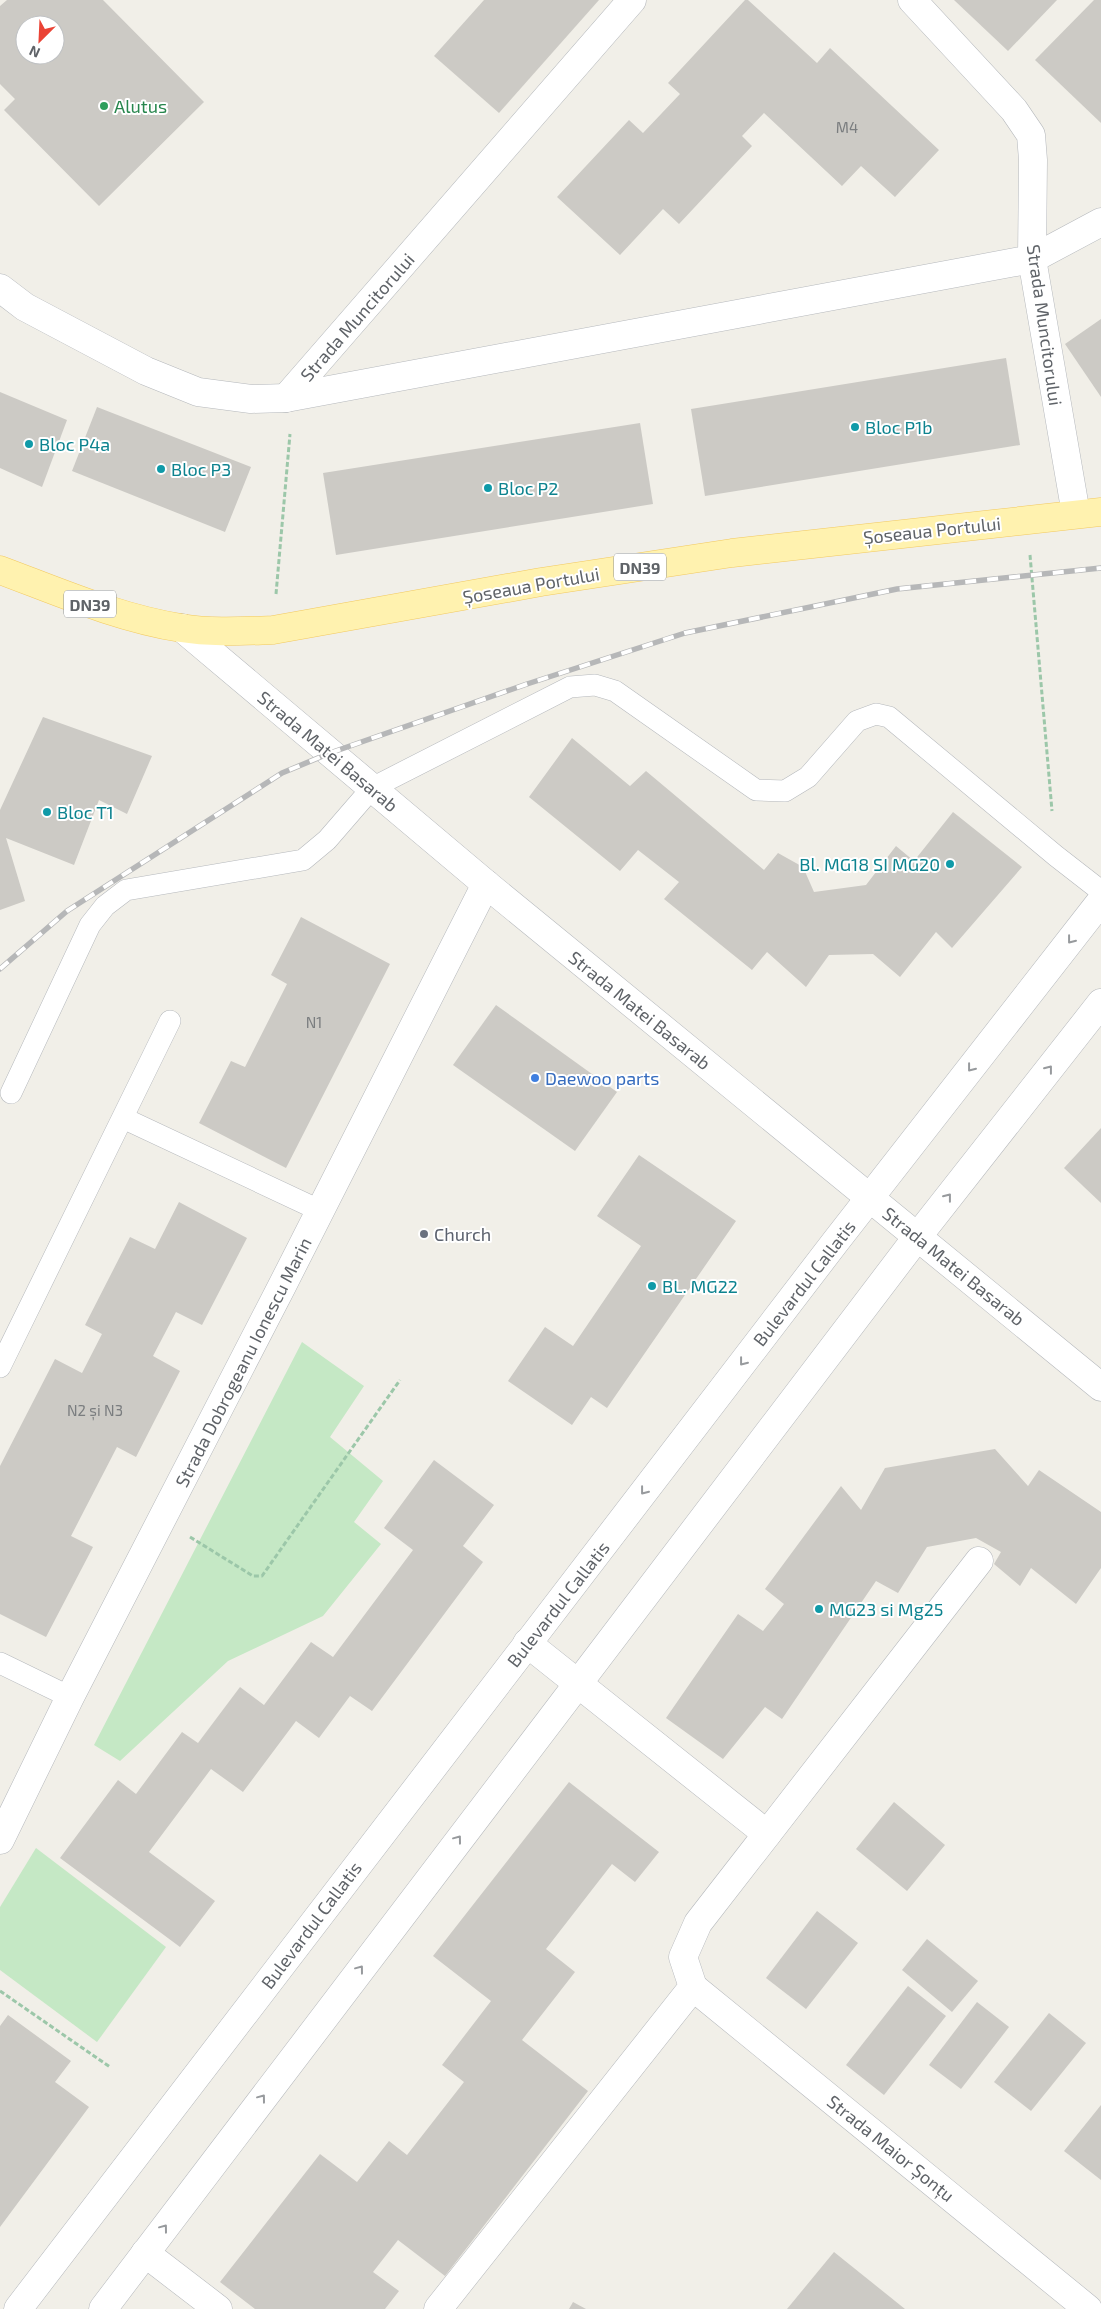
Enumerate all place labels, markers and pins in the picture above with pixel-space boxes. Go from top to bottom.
place label: Alutus [114,95,167,117]
marker: Alutus [98,100,110,112]
place label: Bloc P1b [865,416,933,438]
marker: Bloc P1b [849,421,861,433]
place label: Bloc P4a [39,433,110,455]
marker: Bloc P4a [23,438,35,450]
place label: Bloc P3 [171,458,231,480]
marker: Bloc P3 [155,463,167,475]
place label: Bloc P2 [498,477,558,499]
marker: Bloc P2 [482,482,494,494]
place label: Bloc T1 [57,801,114,823]
marker: Bloc T1 [41,806,53,818]
place label: Bl. MG18 SI MG20 [799,853,940,875]
marker: Bl. MG18 SI MG20 [944,858,956,870]
place label: Daewoo parts [545,1067,659,1089]
marker: Daewoo parts [529,1072,541,1084]
place label: Church [434,1223,491,1245]
marker: Church [418,1228,430,1240]
place label: BL. MG22 [662,1275,738,1297]
marker: BL. MG22 [646,1280,658,1292]
place label: MG23 si Mg25 [829,1598,943,1620]
marker: MG23 si Mg25 [813,1603,825,1615]

